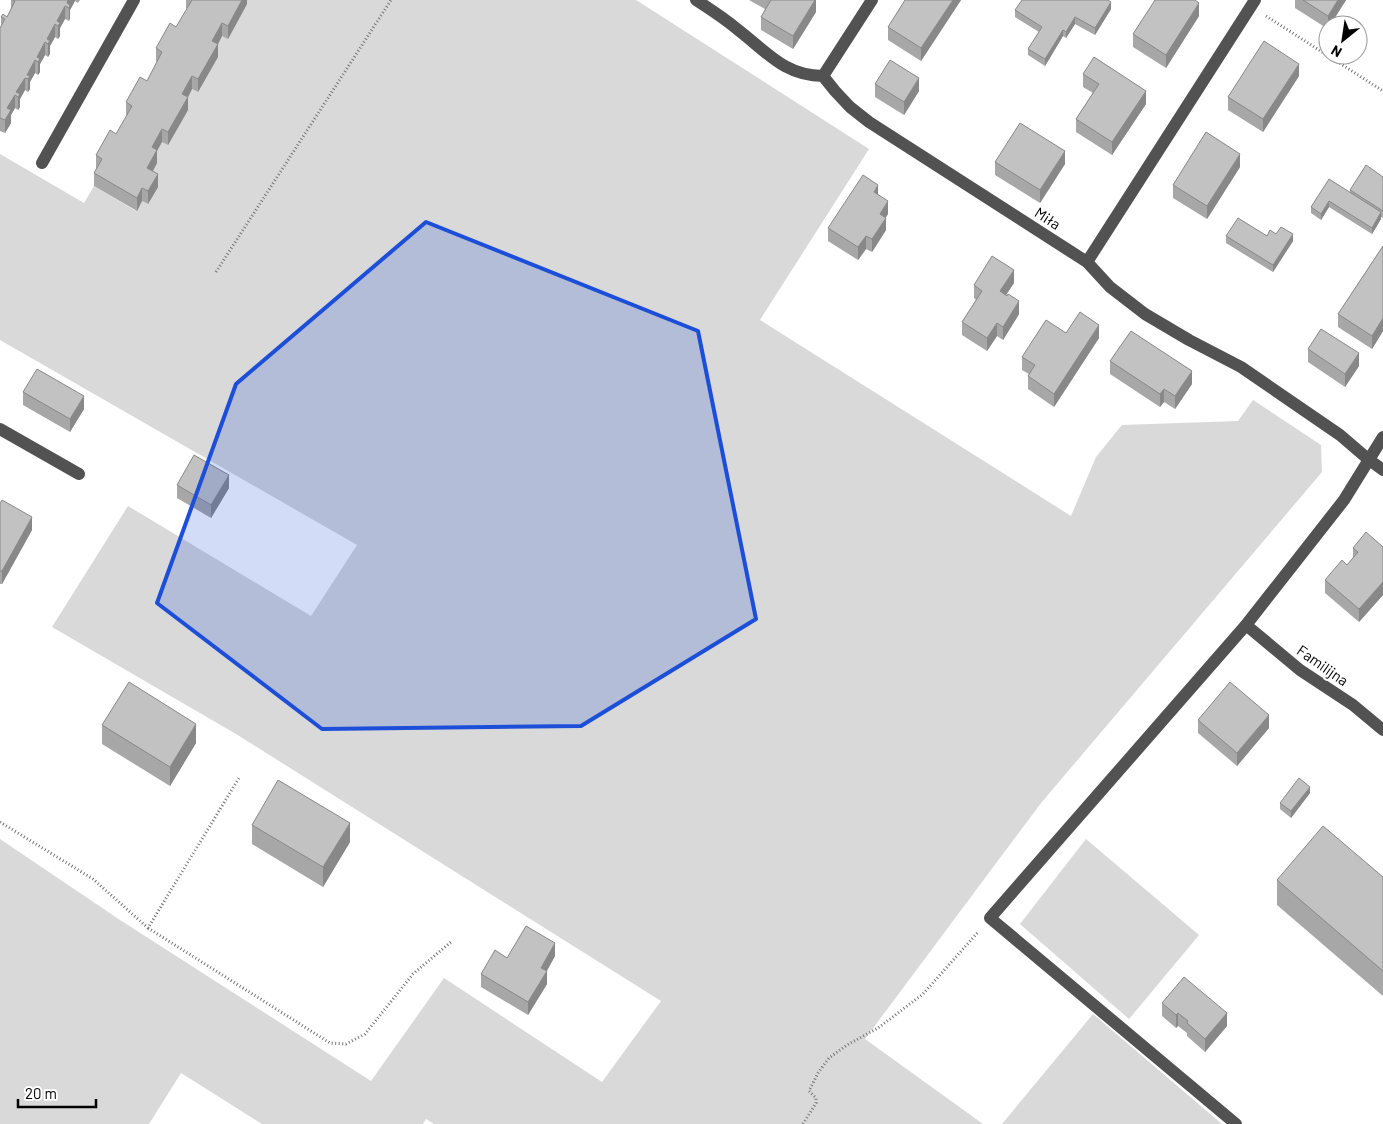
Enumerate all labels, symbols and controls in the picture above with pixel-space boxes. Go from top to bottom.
north arrow [1318,15,1368,65]
text: N [1328,42,1345,61]
street label: Miła [1032,203,1064,233]
street label: Familijna [1294,641,1352,689]
scale bar [18,1076,95,1108]
text: 20 m [25,1084,57,1102]

